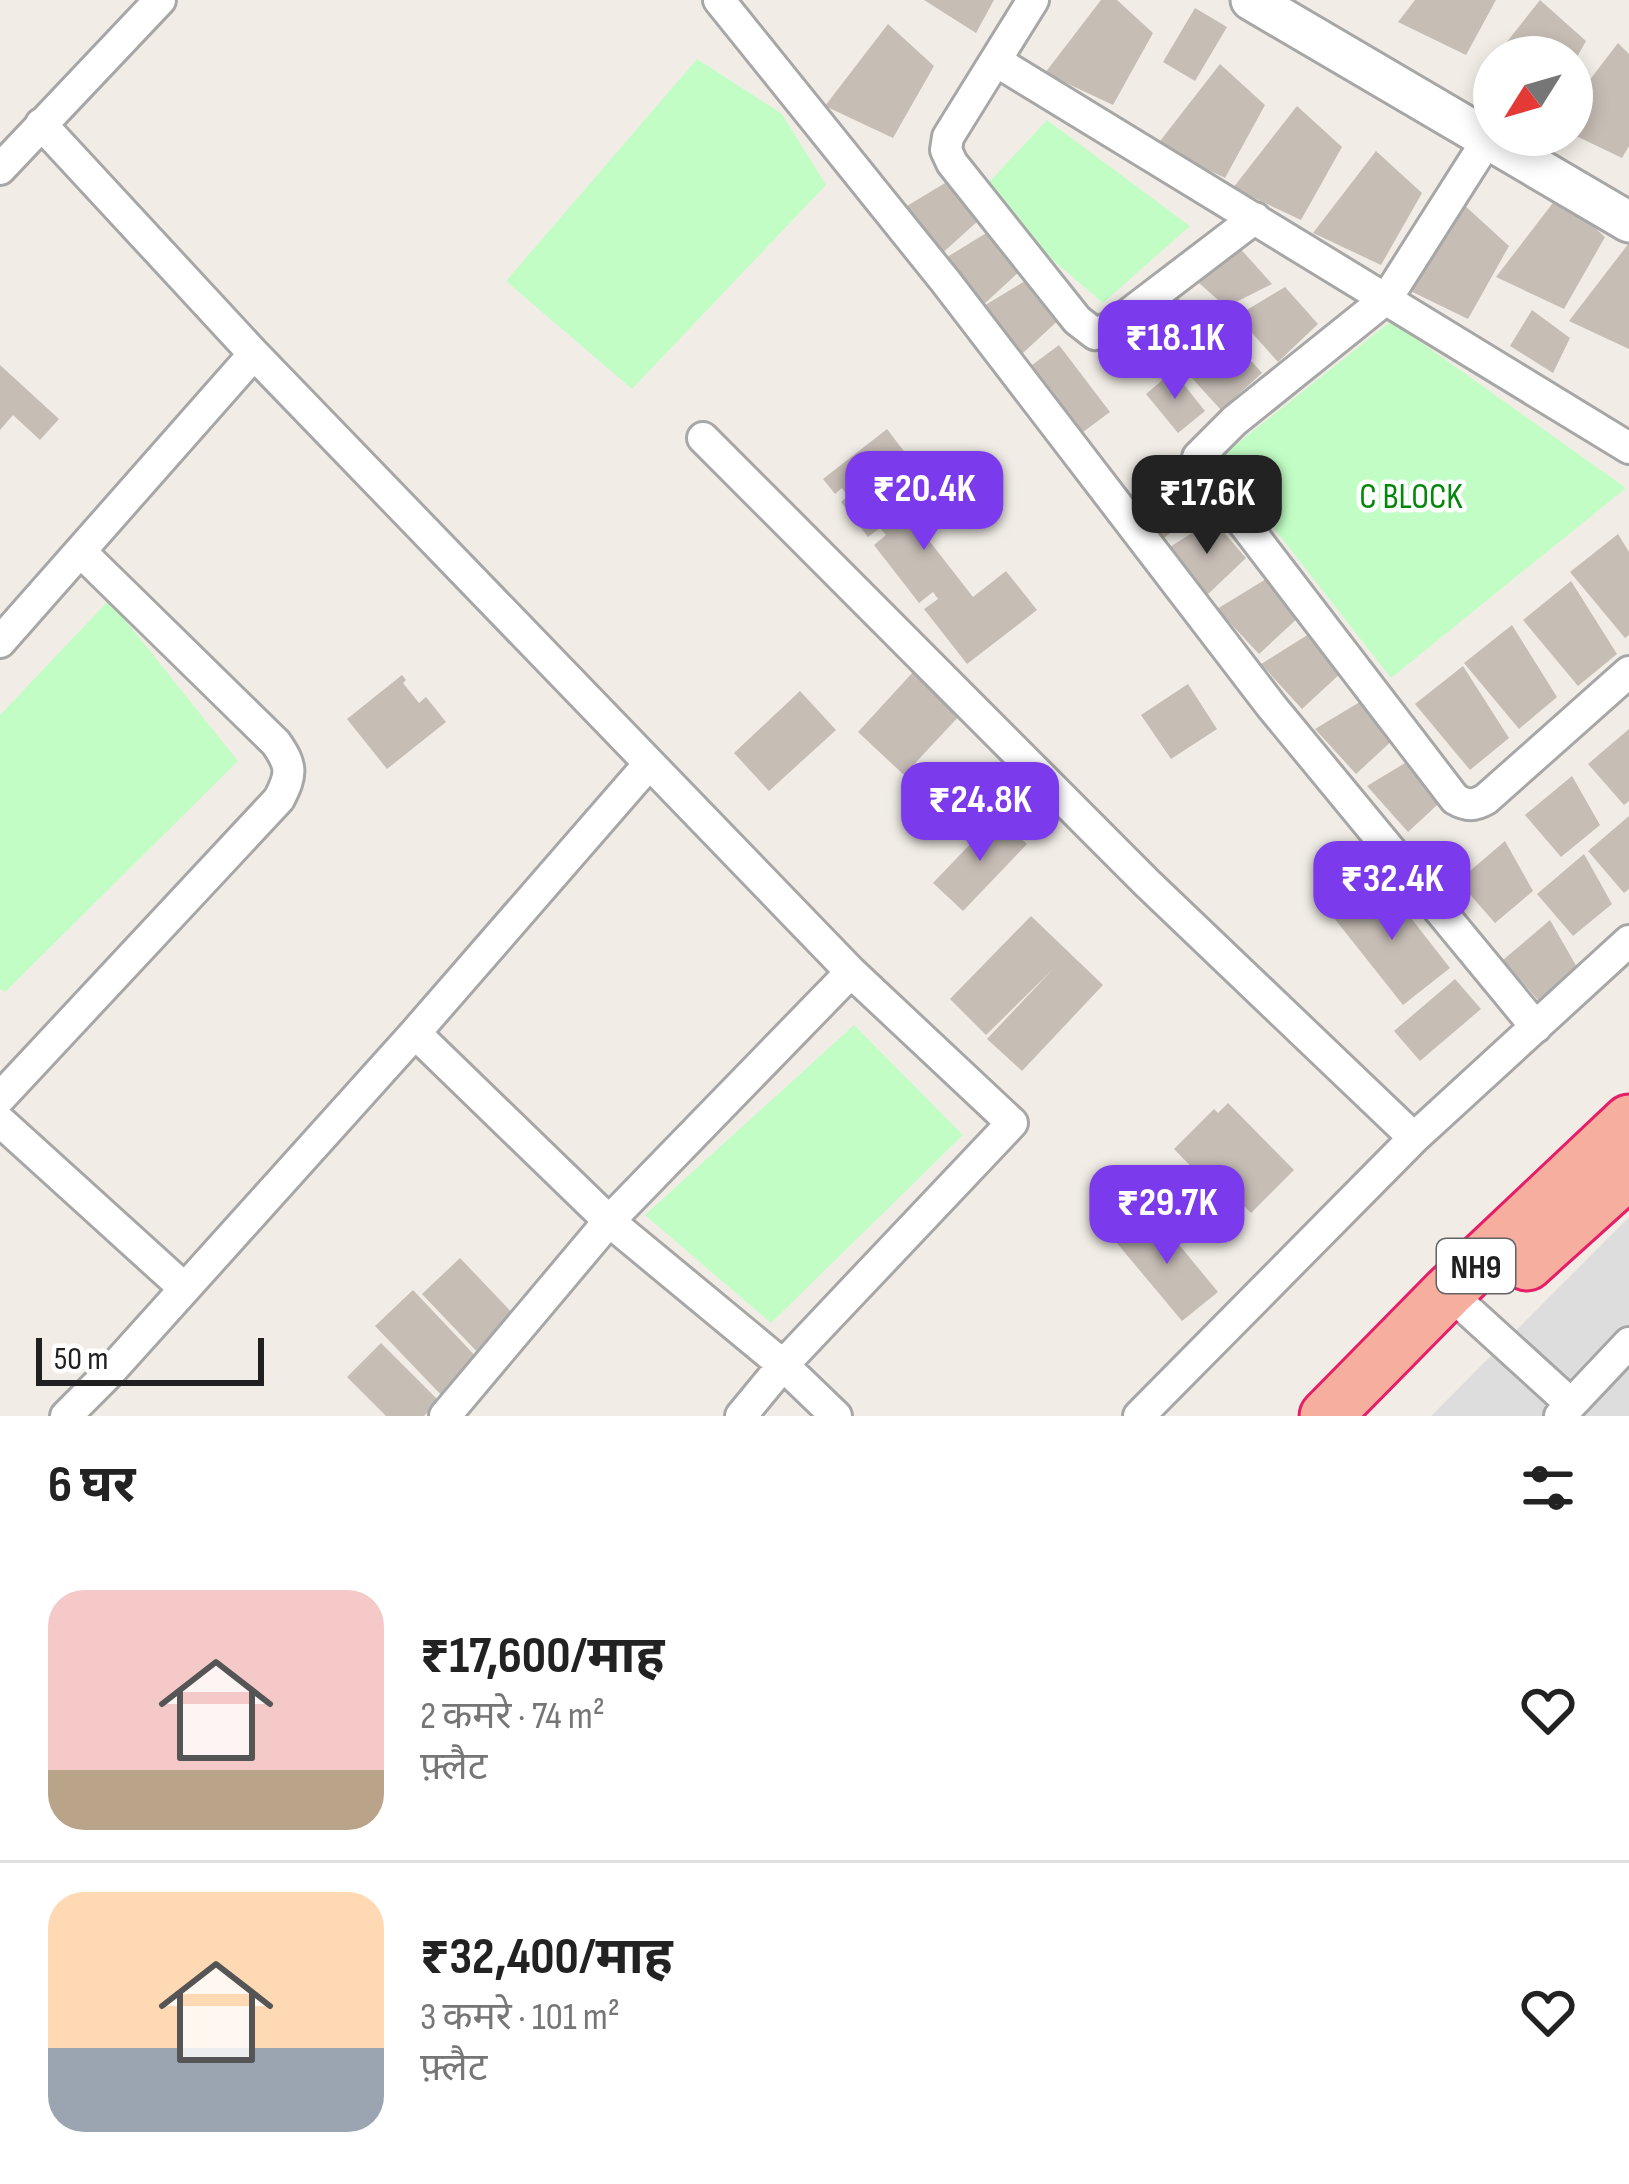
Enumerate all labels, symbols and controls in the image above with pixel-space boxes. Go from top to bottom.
north arrow [1473,36,1593,156]
map controls [1473,36,1593,156]
pin: ₹18.1K [1077,300,1273,402]
text: ₹18.1K [1125,315,1225,362]
pin: ₹20.4K [826,451,1022,553]
pin: ₹17.6K [1109,455,1305,557]
text: ₹20.4K [872,466,976,513]
text: ₹17.6K [1159,470,1255,517]
park label: C BLOCK [1359,476,1463,519]
pin: ₹24.8K [882,762,1078,864]
text: ₹24.8K [928,777,1032,824]
pin: ₹32.4K [1294,841,1490,943]
text: ₹32.4K [1340,856,1444,903]
pin: ₹29.7K [1069,1165,1265,1267]
text: ₹29.7K [1116,1180,1218,1227]
road number: NH9 [1437,1239,1515,1293]
scale bar [36,1332,264,1385]
text: 50 m [54,1339,108,1379]
text: 6 घर [48,1455,136,1516]
icon: filters [1515,1455,1581,1521]
text: ₹17,600/माह [420,1626,664,1687]
icon: home [144,1638,288,1782]
icon: heart [1515,1677,1581,1743]
text: 2 कमरे · 74 m² [420,1693,605,1740]
text: फ़्लैट [420,1744,487,1791]
text: ₹32,400/माह [420,1927,673,1988]
icon: home [144,1940,288,2084]
icon: heart [1515,1979,1581,2045]
text: 3 कमरे · 101 m² [420,1994,620,2041]
text: फ़्लैट [420,2045,487,2092]

